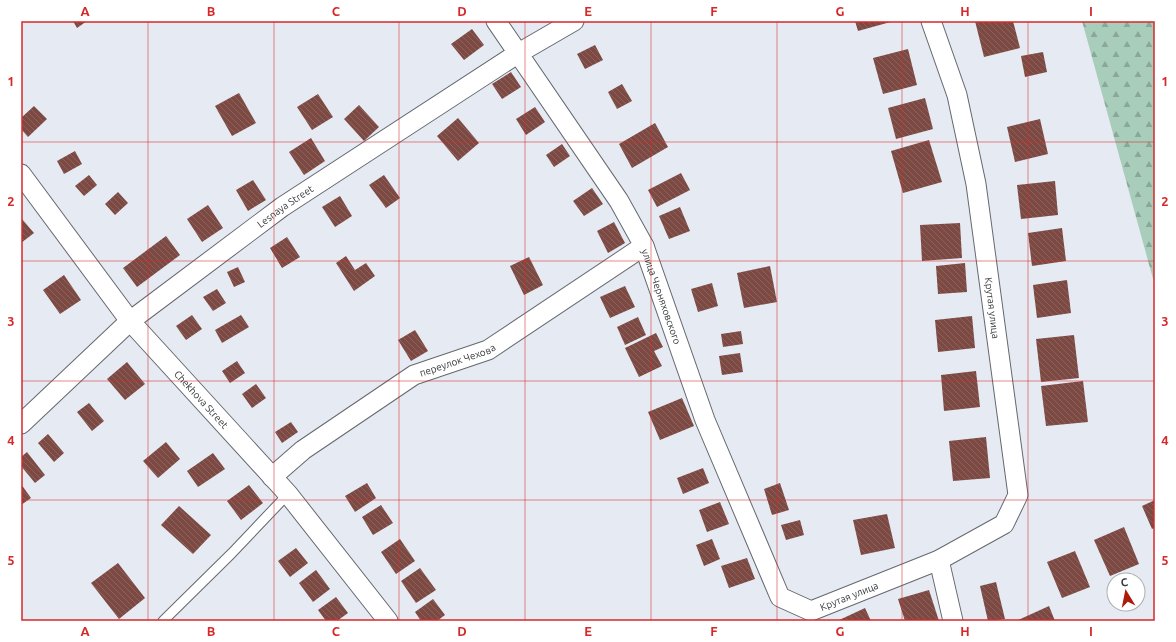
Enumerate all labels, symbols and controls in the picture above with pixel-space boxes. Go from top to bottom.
text: A [80,4,90,18]
text: B [207,4,216,18]
text: C [332,4,341,18]
text: D [457,4,467,18]
text: E [584,4,592,18]
text: F [710,4,718,18]
text: G [836,4,845,18]
text: H [960,4,970,18]
text: I [1089,4,1093,18]
text: 1 [7,74,15,88]
text: 1 [1161,74,1169,88]
street label: Lesnaya Street [255,183,315,229]
text: 2 [7,194,15,208]
text: 2 [1161,194,1169,208]
street label: улица Черняховского [640,247,684,346]
street label: Крутая улица [983,277,1001,339]
text: 3 [7,314,15,328]
text: 3 [1161,314,1169,328]
street label: переулок Чехова [418,341,497,378]
street label: Chekhova Street [172,368,231,430]
text: 4 [7,433,15,447]
text: 4 [1161,433,1169,447]
text: 5 [7,553,15,567]
text: 5 [1161,553,1169,567]
north arrow [1106,572,1146,612]
text: С [1120,576,1129,589]
street label: Крутая улица [818,579,880,612]
text: A [80,624,90,638]
text: B [207,624,216,638]
text: C [332,624,341,638]
text: D [457,624,467,638]
text: E [584,624,592,638]
text: F [710,624,718,638]
text: G [836,624,845,638]
text: H [960,624,970,638]
text: I [1089,624,1093,638]

